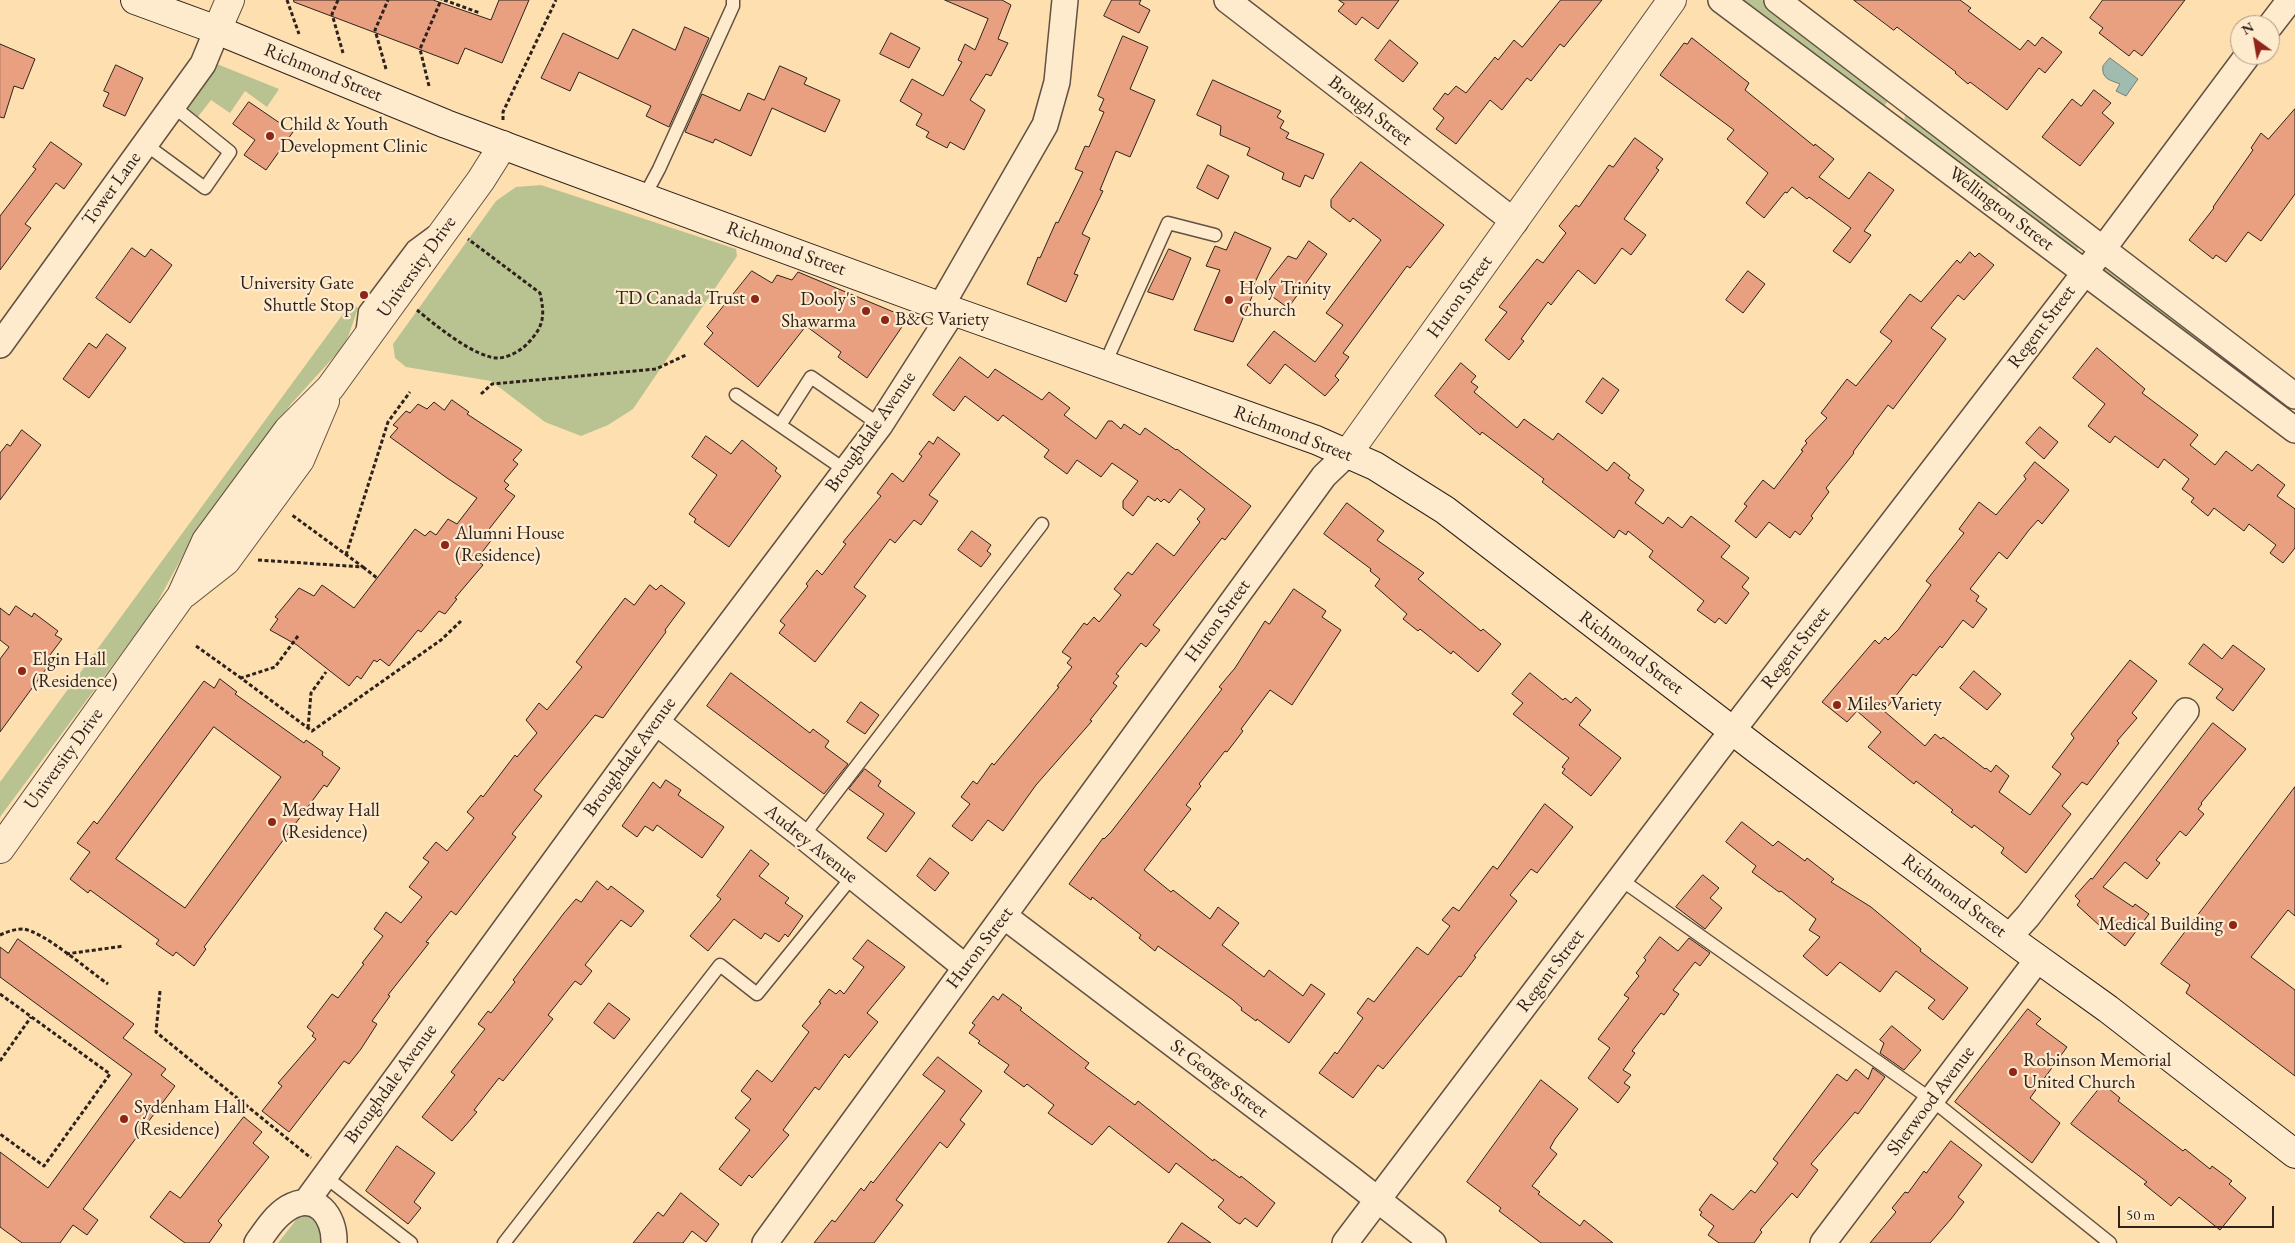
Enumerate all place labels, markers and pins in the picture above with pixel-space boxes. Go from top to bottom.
place label: Child & Youth Development Clinic [280,114,428,158]
marker: Child & Youth Development Clinic [264,130,276,142]
place label: University Gate Shuttle Stop [240,273,354,317]
place label: Holy Trinity Church [1239,278,1331,322]
place label: TD Canada Trust [615,288,745,310]
marker: University Gate Shuttle Stop [358,289,370,301]
place label: Dooly's Shawarma [781,289,856,333]
marker: TD Canada Trust [749,293,761,305]
marker: Holy Trinity Church [1223,294,1235,306]
marker: Dooly's Shawarma [860,305,872,317]
place label: B&C Variety [895,309,989,331]
marker: B&C Variety [879,314,891,326]
place label: Alumni House (Residence) [455,523,564,567]
marker: Alumni House (Residence) [439,539,451,551]
place label: Elgin Hall (Residence) [32,649,118,693]
marker: Elgin Hall (Residence) [16,665,28,677]
place label: Miles Variety [1847,694,1942,716]
marker: Miles Variety [1831,699,1843,711]
place label: Medway Hall (Residence) [282,800,380,844]
marker: Medway Hall (Residence) [266,816,278,828]
place label: Medical Building [2098,914,2223,936]
marker: Medical Building [2227,919,2239,931]
place label: Robinson Memorial United Church [2023,1050,2171,1094]
marker: Robinson Memorial United Church [2007,1066,2019,1078]
place label: Sydenham Hall (Residence) [134,1097,246,1141]
marker: Sydenham Hall (Residence) [118,1113,130,1125]

